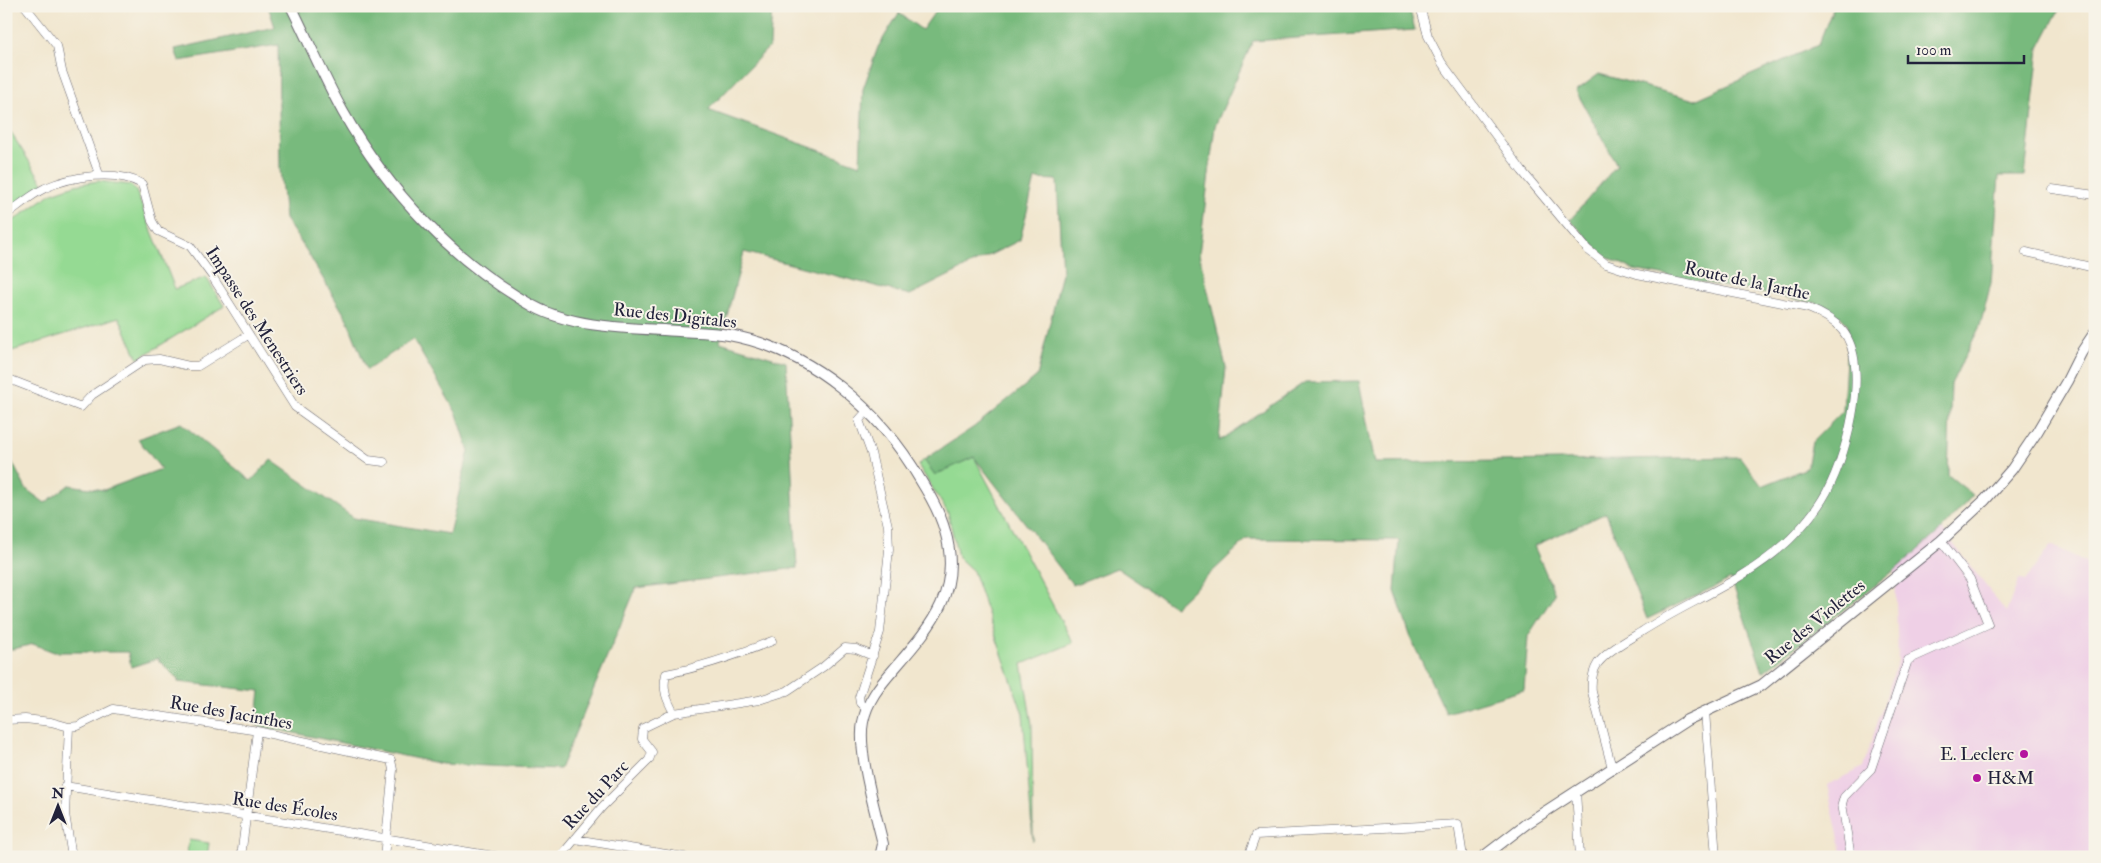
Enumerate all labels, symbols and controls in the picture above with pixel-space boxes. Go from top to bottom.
scale bar [1908,32,2025,64]
text: 100 m [1916,41,1952,60]
street label: Impasse des Menestriers [200,242,314,400]
street label: Route de la Jarthe [1682,256,1812,306]
street label: Rue des Digitales [612,298,738,334]
street label: Rue des Violettes [1760,574,1870,670]
street label: Rue des Jacinthes [168,691,294,735]
place label: E. Leclerc [1940,743,2014,766]
marker: E. Leclerc [2018,748,2030,760]
street label: Rue du Parc [558,755,634,835]
place label: H&M [1987,767,2034,790]
marker: H&M [1971,772,1983,784]
north arrow [32,780,82,830]
text: N [51,785,65,802]
street label: Rue des Écoles [231,787,339,827]

